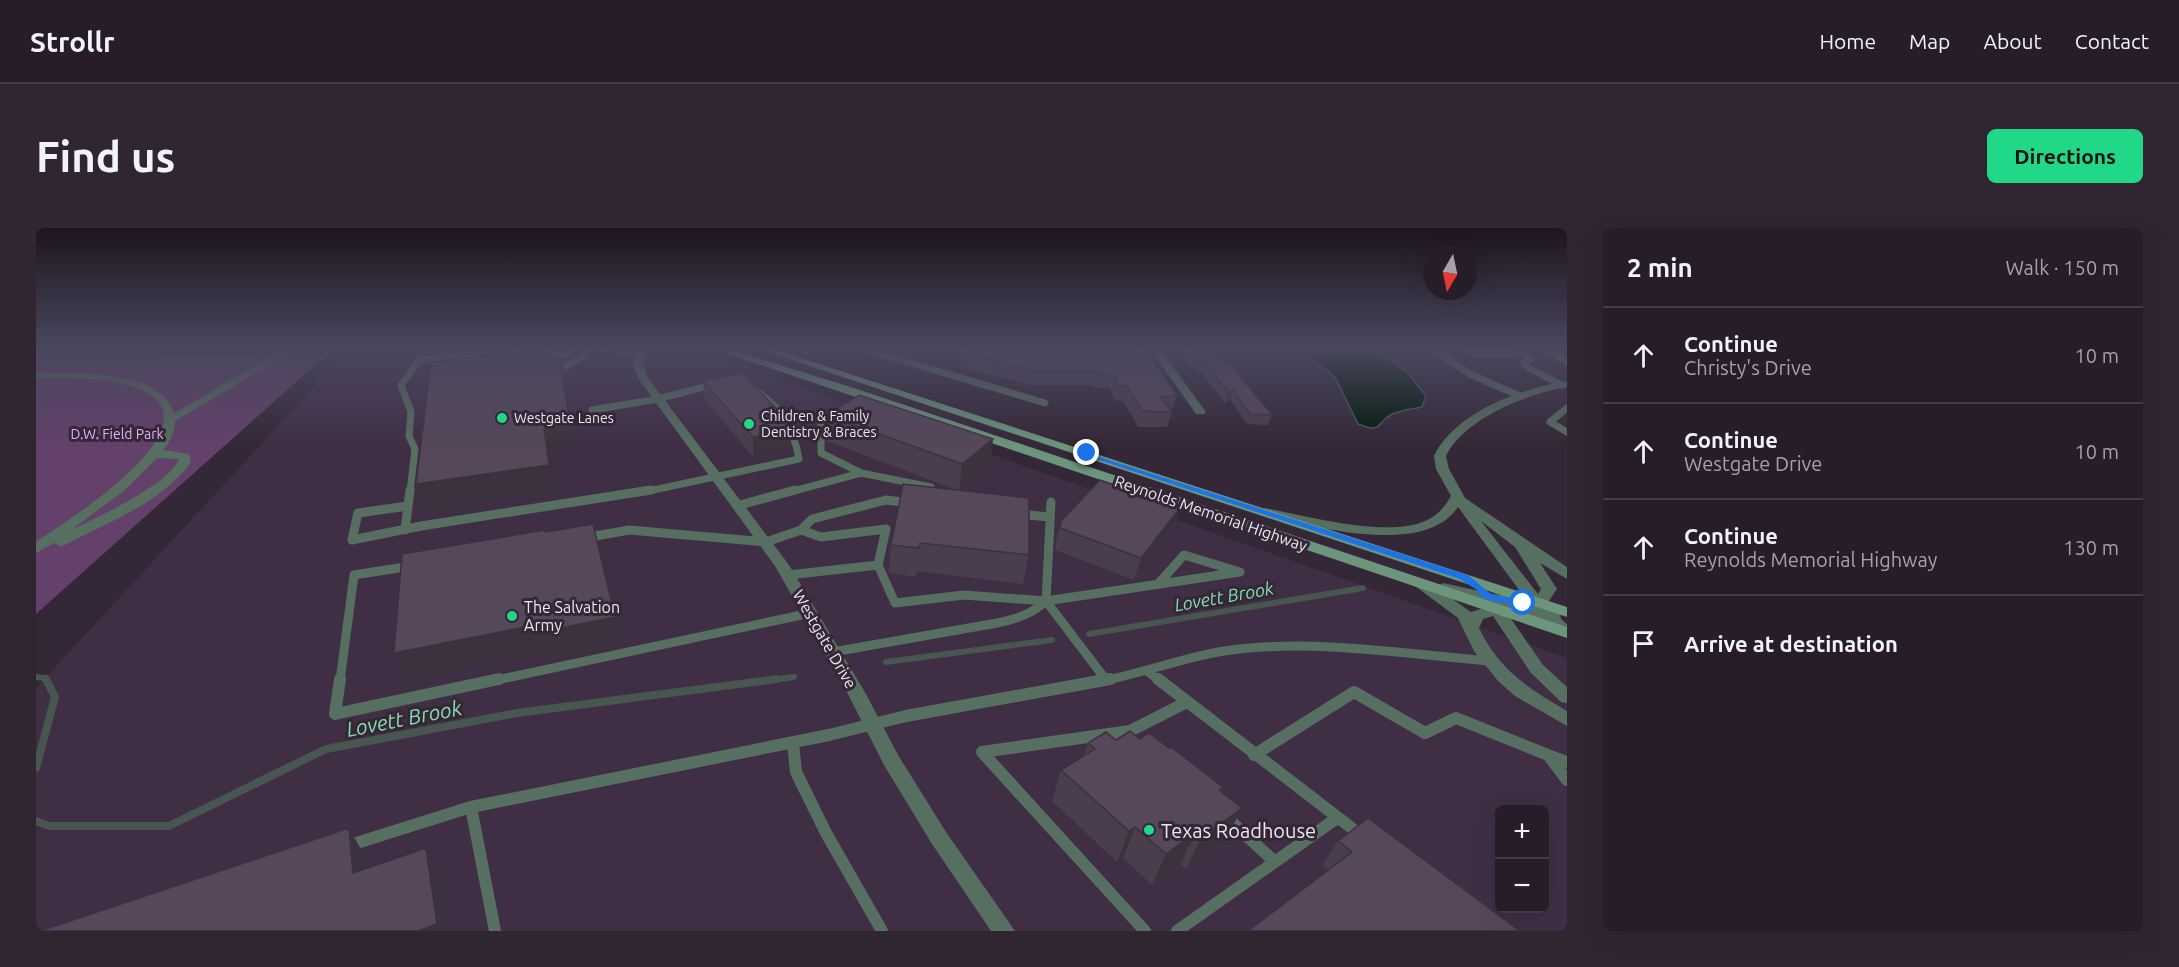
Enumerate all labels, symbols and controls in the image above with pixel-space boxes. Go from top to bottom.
text: Strollr [30,26,115,57]
text: Home [1819,29,1876,53]
text: Map [1909,29,1950,53]
text: About [1983,29,2042,53]
text: Contact [2075,29,2149,53]
button: Directions [1987,129,2143,183]
text: Find us [36,133,175,180]
north arrow [1423,246,1477,300]
text: 2 min [1627,253,1693,282]
text: Walk · 150 m [2006,256,2119,279]
text: Continue [1684,331,1778,356]
icon: ahead [1627,339,1660,372]
text: 10 m [2075,344,2119,367]
text: Christy's Drive [1684,356,1812,379]
place label: Children & Family Dentistry & Braces [761,408,877,440]
place label: Westgate Lanes [514,410,614,426]
marker: Westgate Lanes [495,411,509,425]
marker: Children & Family Dentistry & Braces [742,417,756,431]
park label: D.W. Field Park [70,426,164,442]
text: Continue [1684,427,1778,452]
icon: ahead [1627,435,1660,468]
route end [1073,439,1099,465]
text: 10 m [2075,440,2119,463]
text: Westgate Drive [1684,452,1822,475]
street label: Reynolds Memorial Highway [1112,471,1310,555]
text: Continue [1684,523,1778,548]
icon: ahead [1627,531,1660,564]
text: 130 m [2063,536,2119,559]
text: Reynolds Memorial Highway [1684,548,1937,571]
water label: Lovett Brook [1173,577,1276,615]
street label: Westgate Drive [790,587,860,691]
route start [1509,589,1535,615]
place label: The Salvation Army [524,598,620,634]
marker: The Salvation Army [505,609,519,623]
icon: arrive [1627,627,1660,660]
text: Arrive at destination [1684,631,1898,656]
water label: Lovett Brook [344,695,464,741]
map controls [1495,805,1549,913]
button: + [1495,805,1549,859]
place label: Texas Roadhouse [1161,819,1316,842]
marker: Texas Roadhouse [1142,823,1156,837]
button: − [1495,859,1549,913]

